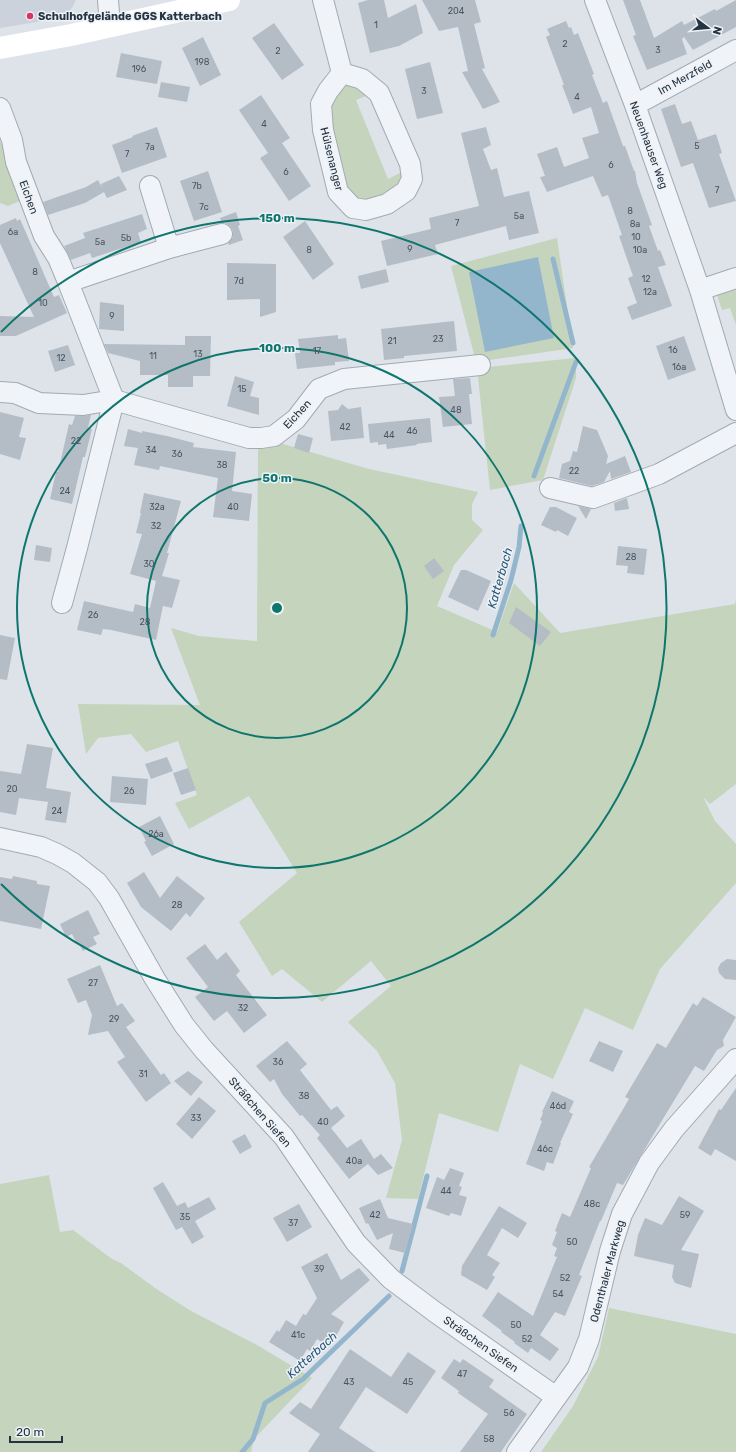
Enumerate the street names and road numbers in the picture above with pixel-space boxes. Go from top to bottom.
street label: Im Merzfeld [656,57,714,98]
street label: Neuenhauser Weg [627,100,670,191]
street label: Hülsenanger [317,126,346,193]
street label: Eichen [16,179,41,216]
street label: Eichen [281,397,314,432]
street label: Sträßchen Siefen [226,1075,294,1150]
street label: Odenthaler Markweg [588,1219,627,1324]
street label: Sträßchen Siefen [441,1314,521,1375]

